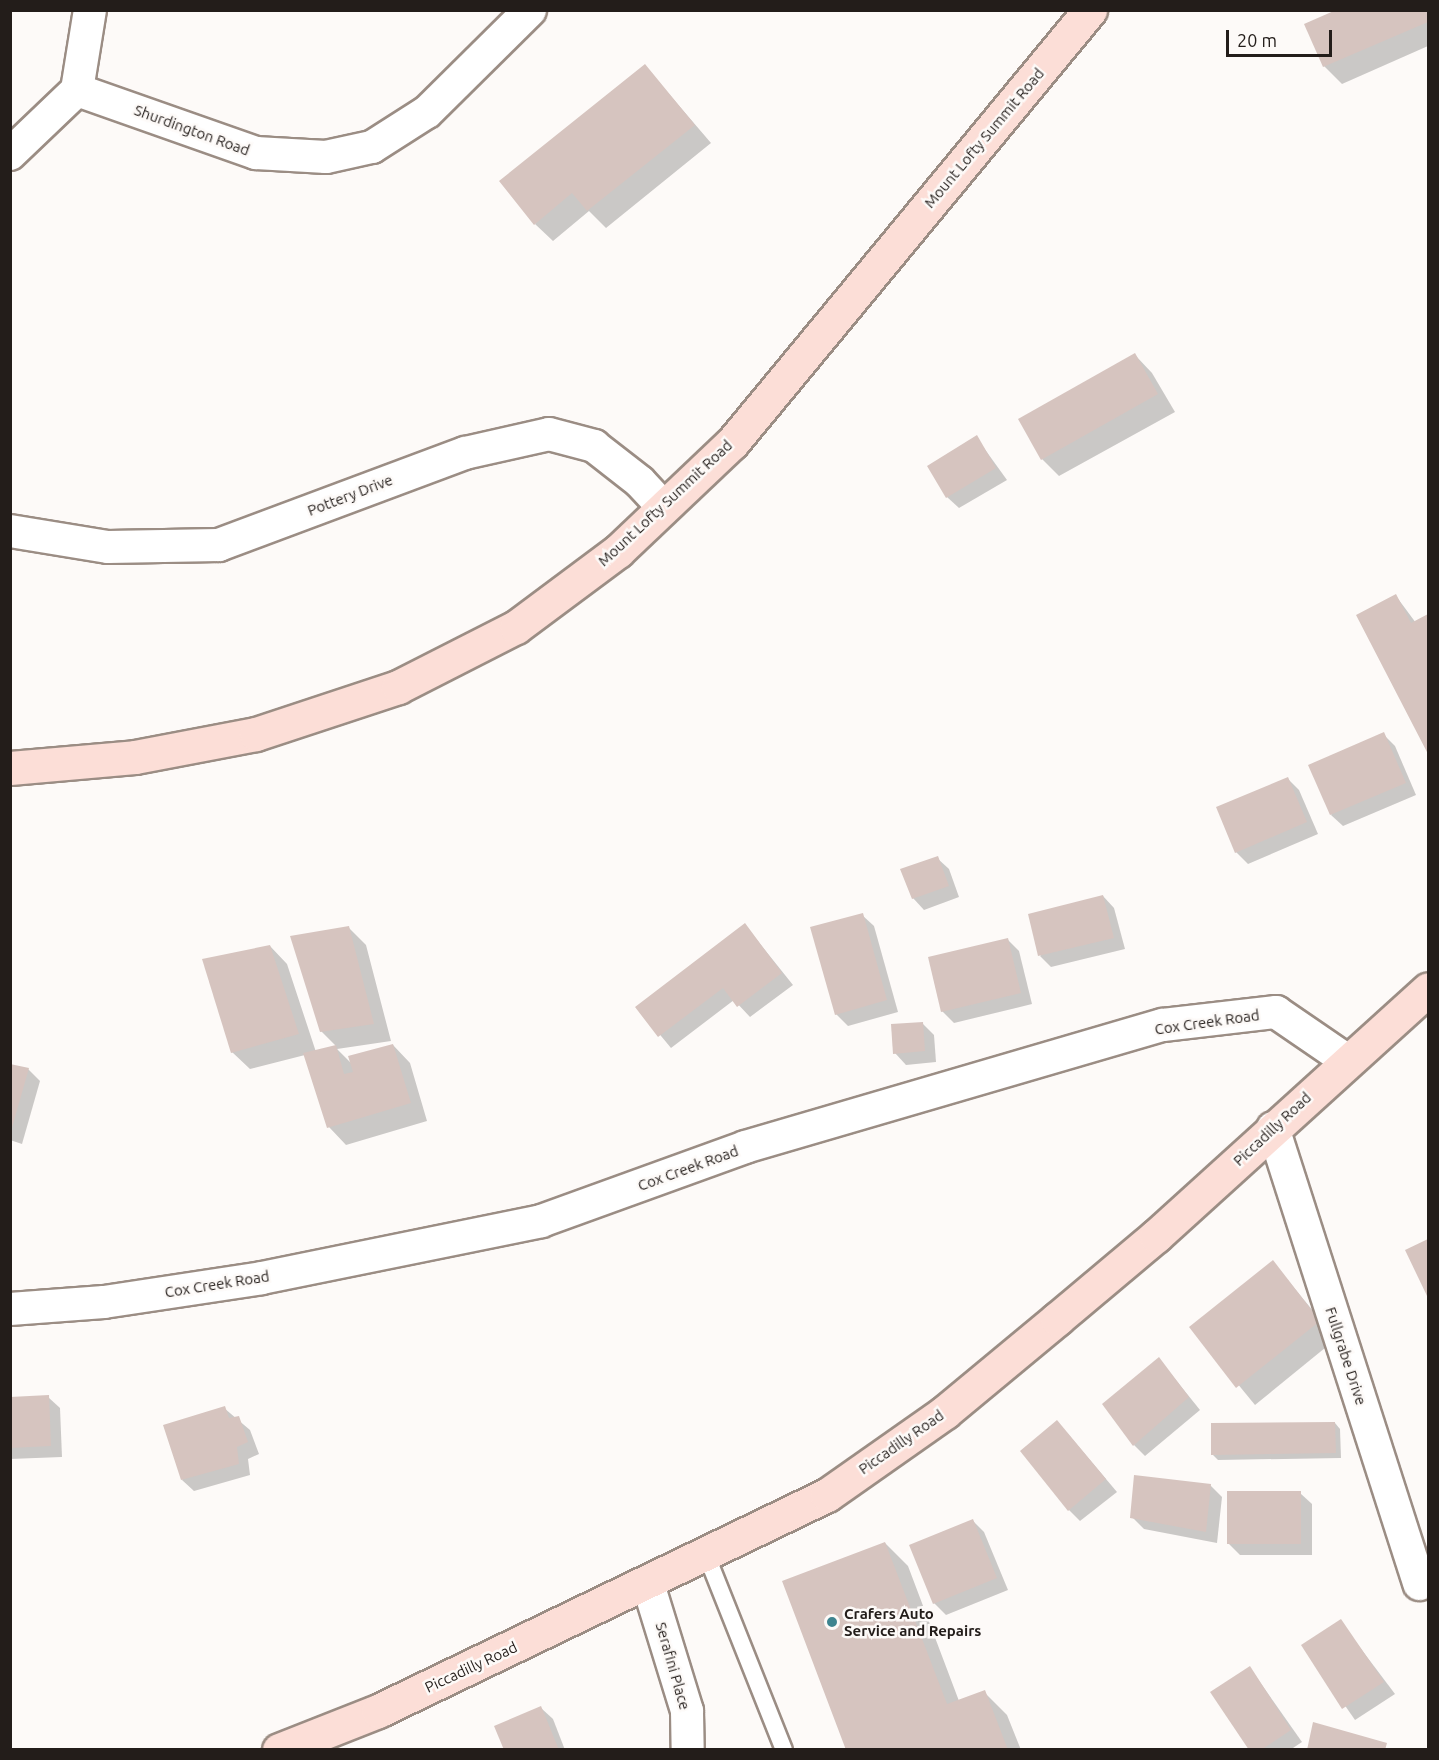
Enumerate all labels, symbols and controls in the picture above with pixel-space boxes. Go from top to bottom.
scale bar [1229,18,1336,56]
text: 20 m [1237,30,1277,50]
street label: Mount Lofty Summit Road [920,64,1048,212]
street label: Shurdington Road [132,101,252,159]
street label: Mount Lofty Summit Road [594,436,736,570]
street label: Pottery Drive [305,471,395,519]
street label: Cox Creek Road [1153,1006,1261,1038]
street label: Piccadilly Road [1229,1088,1315,1170]
street label: Cox Creek Road [635,1141,741,1195]
street label: Cox Creek Road [163,1267,271,1301]
street label: Fullgrabe Drive [1322,1305,1370,1407]
street label: Piccadilly Road [855,1406,947,1478]
place label: Crafers Auto Service and Repairs [844,1604,981,1639]
marker: Crafers Auto Service and Repairs [825,1615,839,1629]
street label: Serafini Place [652,1620,694,1712]
street label: Piccadilly Road [422,1638,520,1696]

